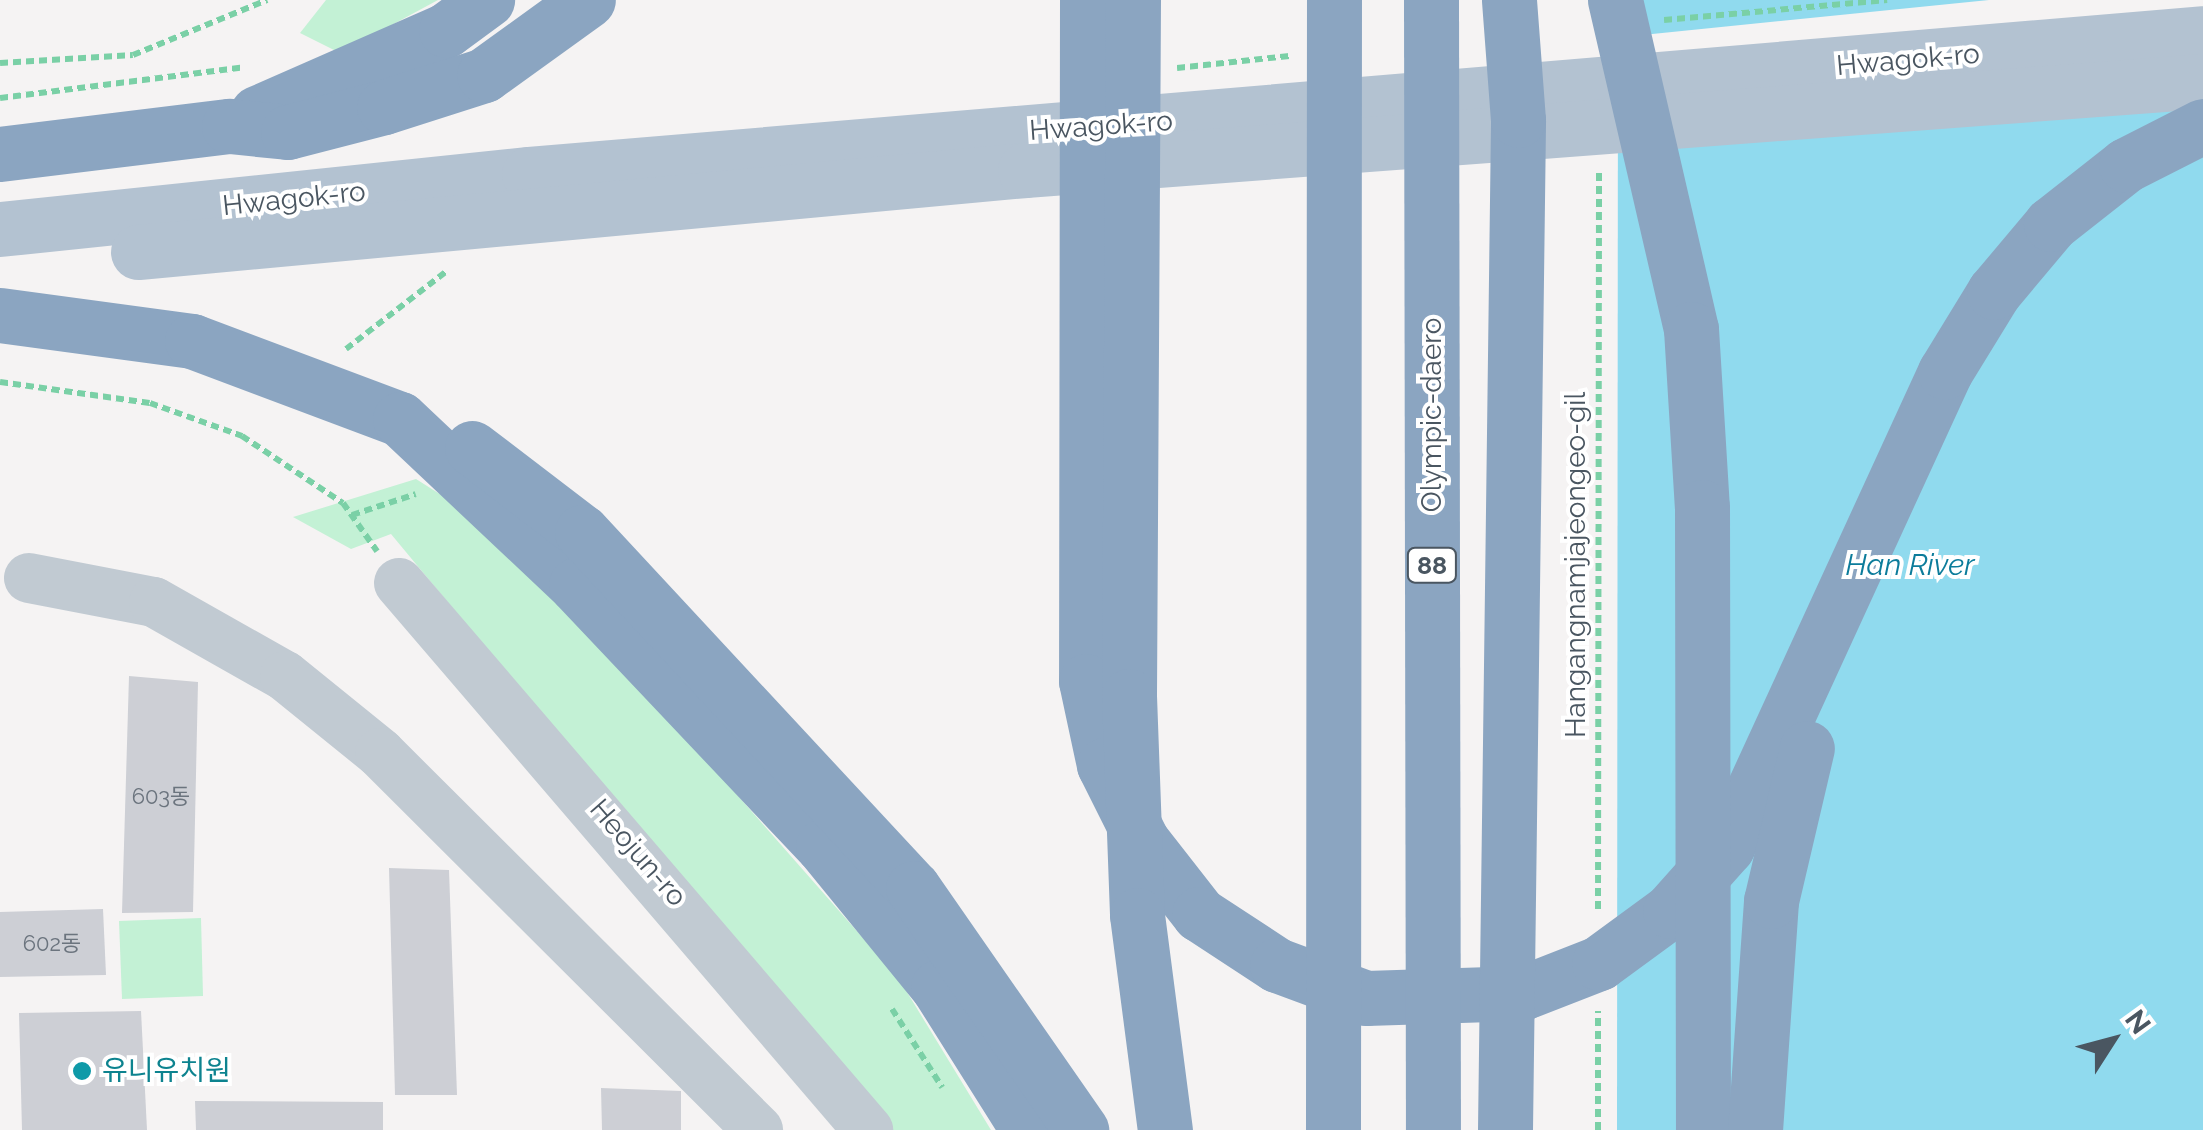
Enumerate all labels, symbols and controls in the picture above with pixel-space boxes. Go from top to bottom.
street label: Hwagok-ro [1835,37,1981,83]
street label: Hwagok-ro [1028,104,1174,148]
street label: Hwagok-ro [221,175,367,223]
street label: Olympic-daero [1415,318,1449,512]
street label: Hangangnamjajeongeo-gil [1559,392,1593,738]
road number: 88 [1404,545,1460,585]
water label: Han River [1845,547,1975,583]
house number: 603동 [132,784,190,810]
street label: Heojun-ro [582,793,694,913]
house number: 602동 [23,931,81,957]
north arrow [2063,990,2163,1090]
text: N [2118,1004,2157,1040]
place label: 유니유치원 [102,1054,231,1088]
marker: 유니유치원 [71,1060,93,1082]

